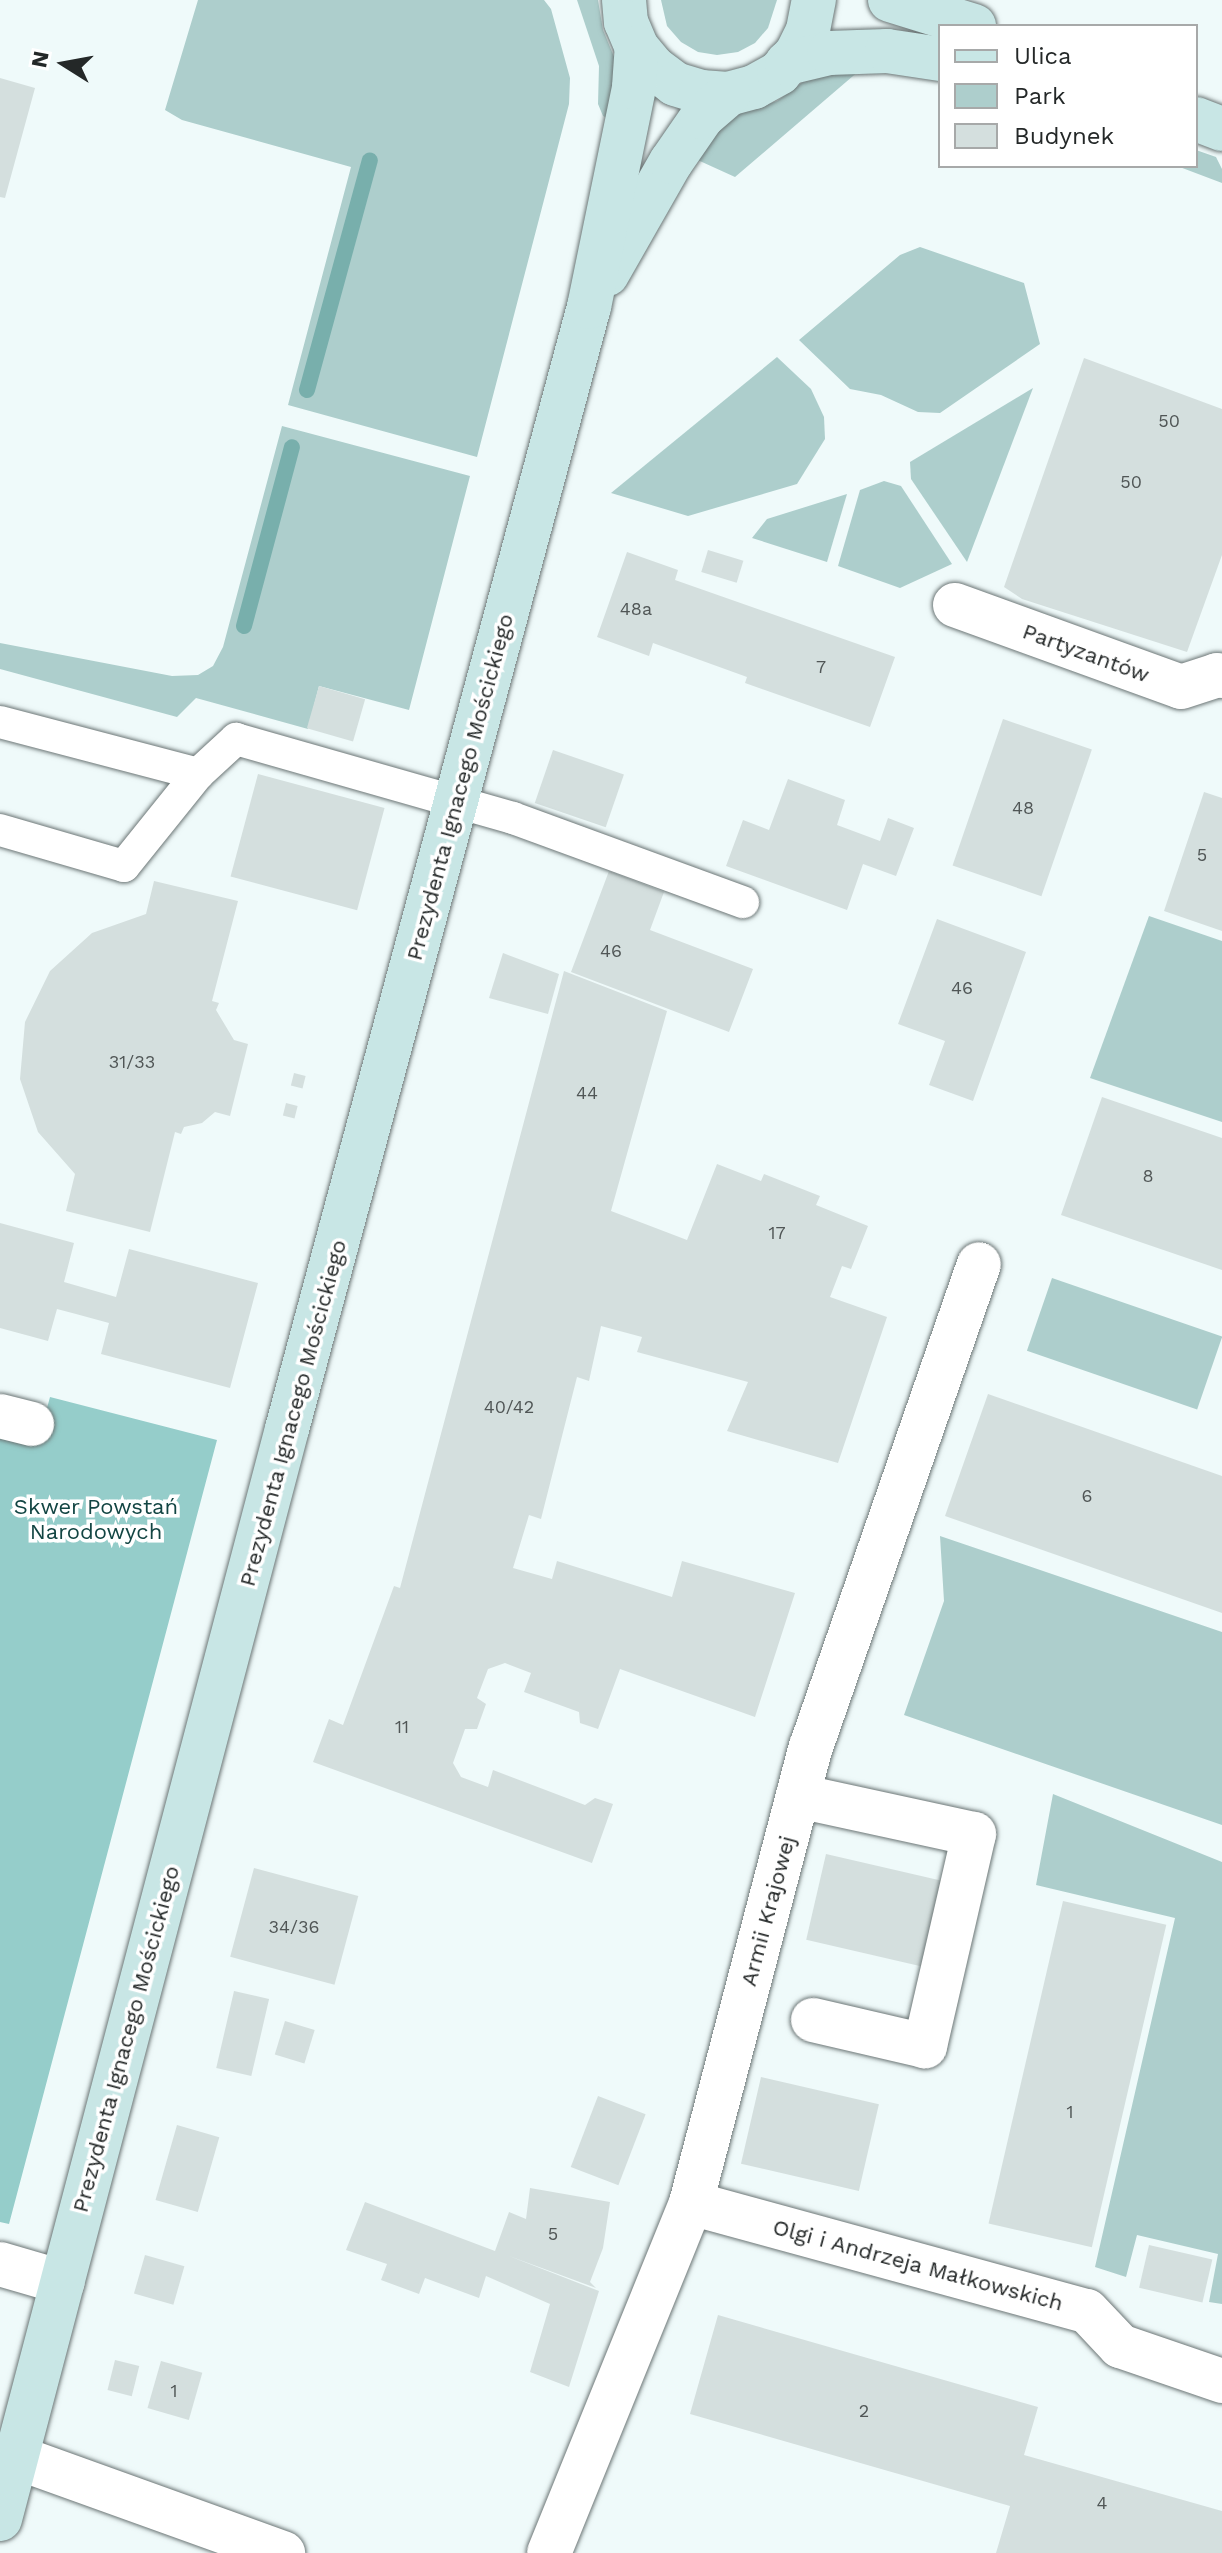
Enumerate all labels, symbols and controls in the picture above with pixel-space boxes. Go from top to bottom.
north arrow [24,24,104,104]
legend [938,24,1198,168]
text: Ulica [1014,42,1072,70]
text: N [26,49,54,70]
text: Park [1014,82,1066,110]
text: Budynek [1014,122,1114,150]
house number: 50 [1158,410,1180,432]
house number: 50 [1120,471,1142,493]
house number: 48a [620,598,652,620]
street label: Prezydenta Ignacego Mościckiego [401,611,519,963]
street label: Partyzantów [1019,618,1153,688]
house number: 7 [816,656,826,678]
house number: 48 [1012,797,1034,819]
house number: 5 [1197,844,1207,866]
house number: 46 [600,940,622,962]
house number: 46 [951,977,973,999]
house number: 31/33 [109,1051,155,1073]
house number: 44 [576,1082,598,1104]
house number: 8 [1142,1165,1154,1187]
house number: 17 [768,1222,786,1244]
street label: Prezydenta Ignacego Mościckiego [234,1237,352,1589]
house number: 40/42 [484,1396,534,1418]
house number: 6 [1082,1485,1092,1507]
park label: Skwer Powstań Narodowych [14,1493,178,1544]
house number: 11 [395,1716,409,1738]
street label: Armii Krajowej [735,1833,801,1989]
street label: Prezydenta Ignacego Mościckiego [67,1863,185,2215]
house number: 34/36 [269,1916,319,1938]
house number: 1 [1066,2101,1074,2123]
street label: Olgi i Andrzeja Małkowskich [769,2213,1067,2317]
house number: 5 [548,2223,558,2245]
house number: 1 [170,2380,178,2402]
house number: 2 [859,2400,869,2422]
house number: 4 [1097,2492,1107,2514]

